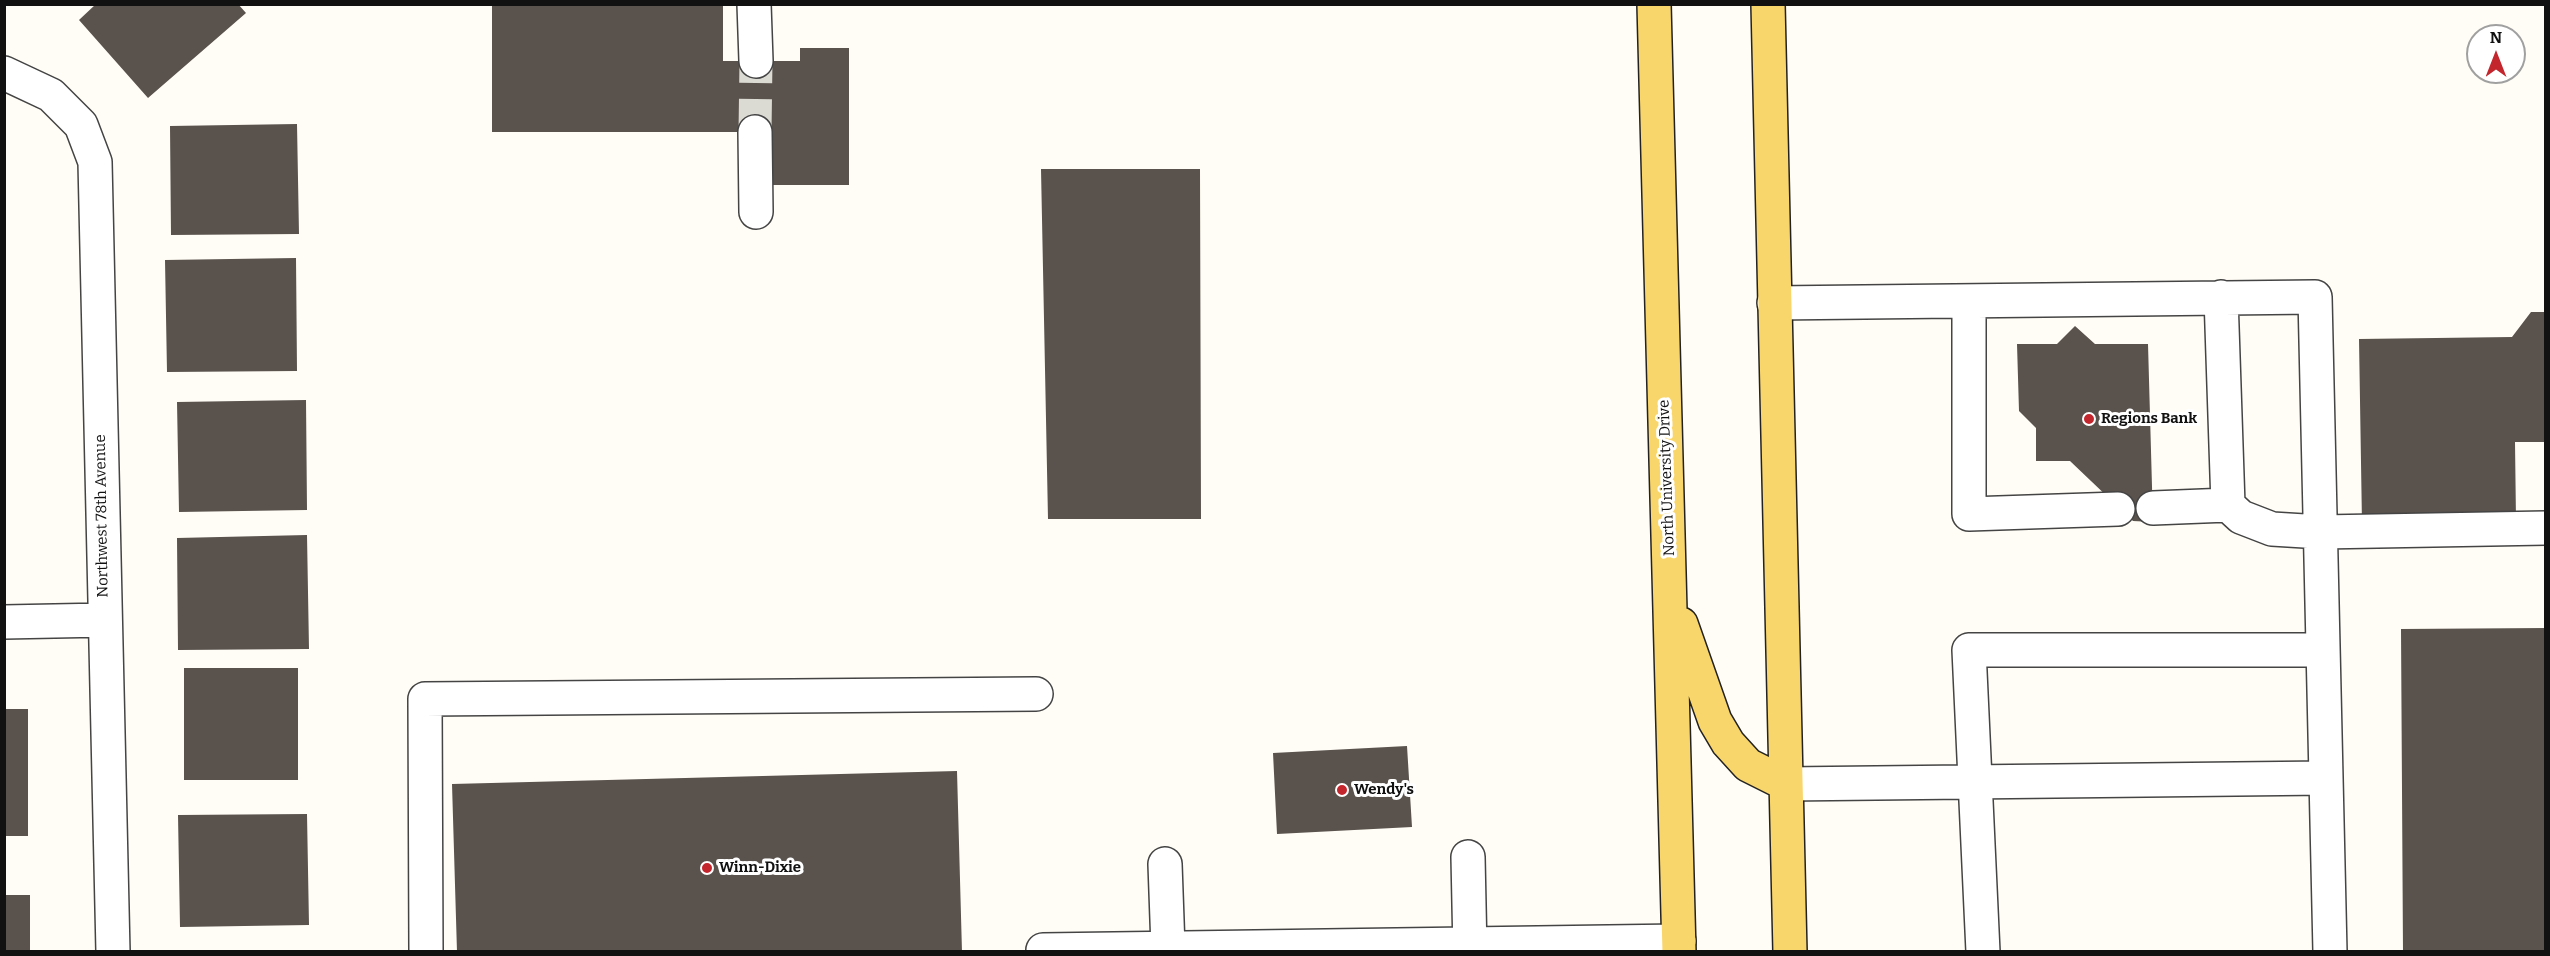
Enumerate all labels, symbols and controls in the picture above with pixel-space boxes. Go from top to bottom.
north arrow [2466,24,2526,84]
text: N [2490,28,2502,47]
street label: North University Drive [1655,399,1679,557]
place label: Regions Bank [2101,410,2197,428]
marker: Regions Bank [2082,412,2096,426]
street label: Northwest 78th Avenue [92,434,112,598]
place label: Wendy's [1354,781,1414,799]
marker: Wendy's [1335,783,1349,797]
place label: Winn-Dixie [719,859,801,877]
marker: Winn-Dixie [700,861,714,875]

